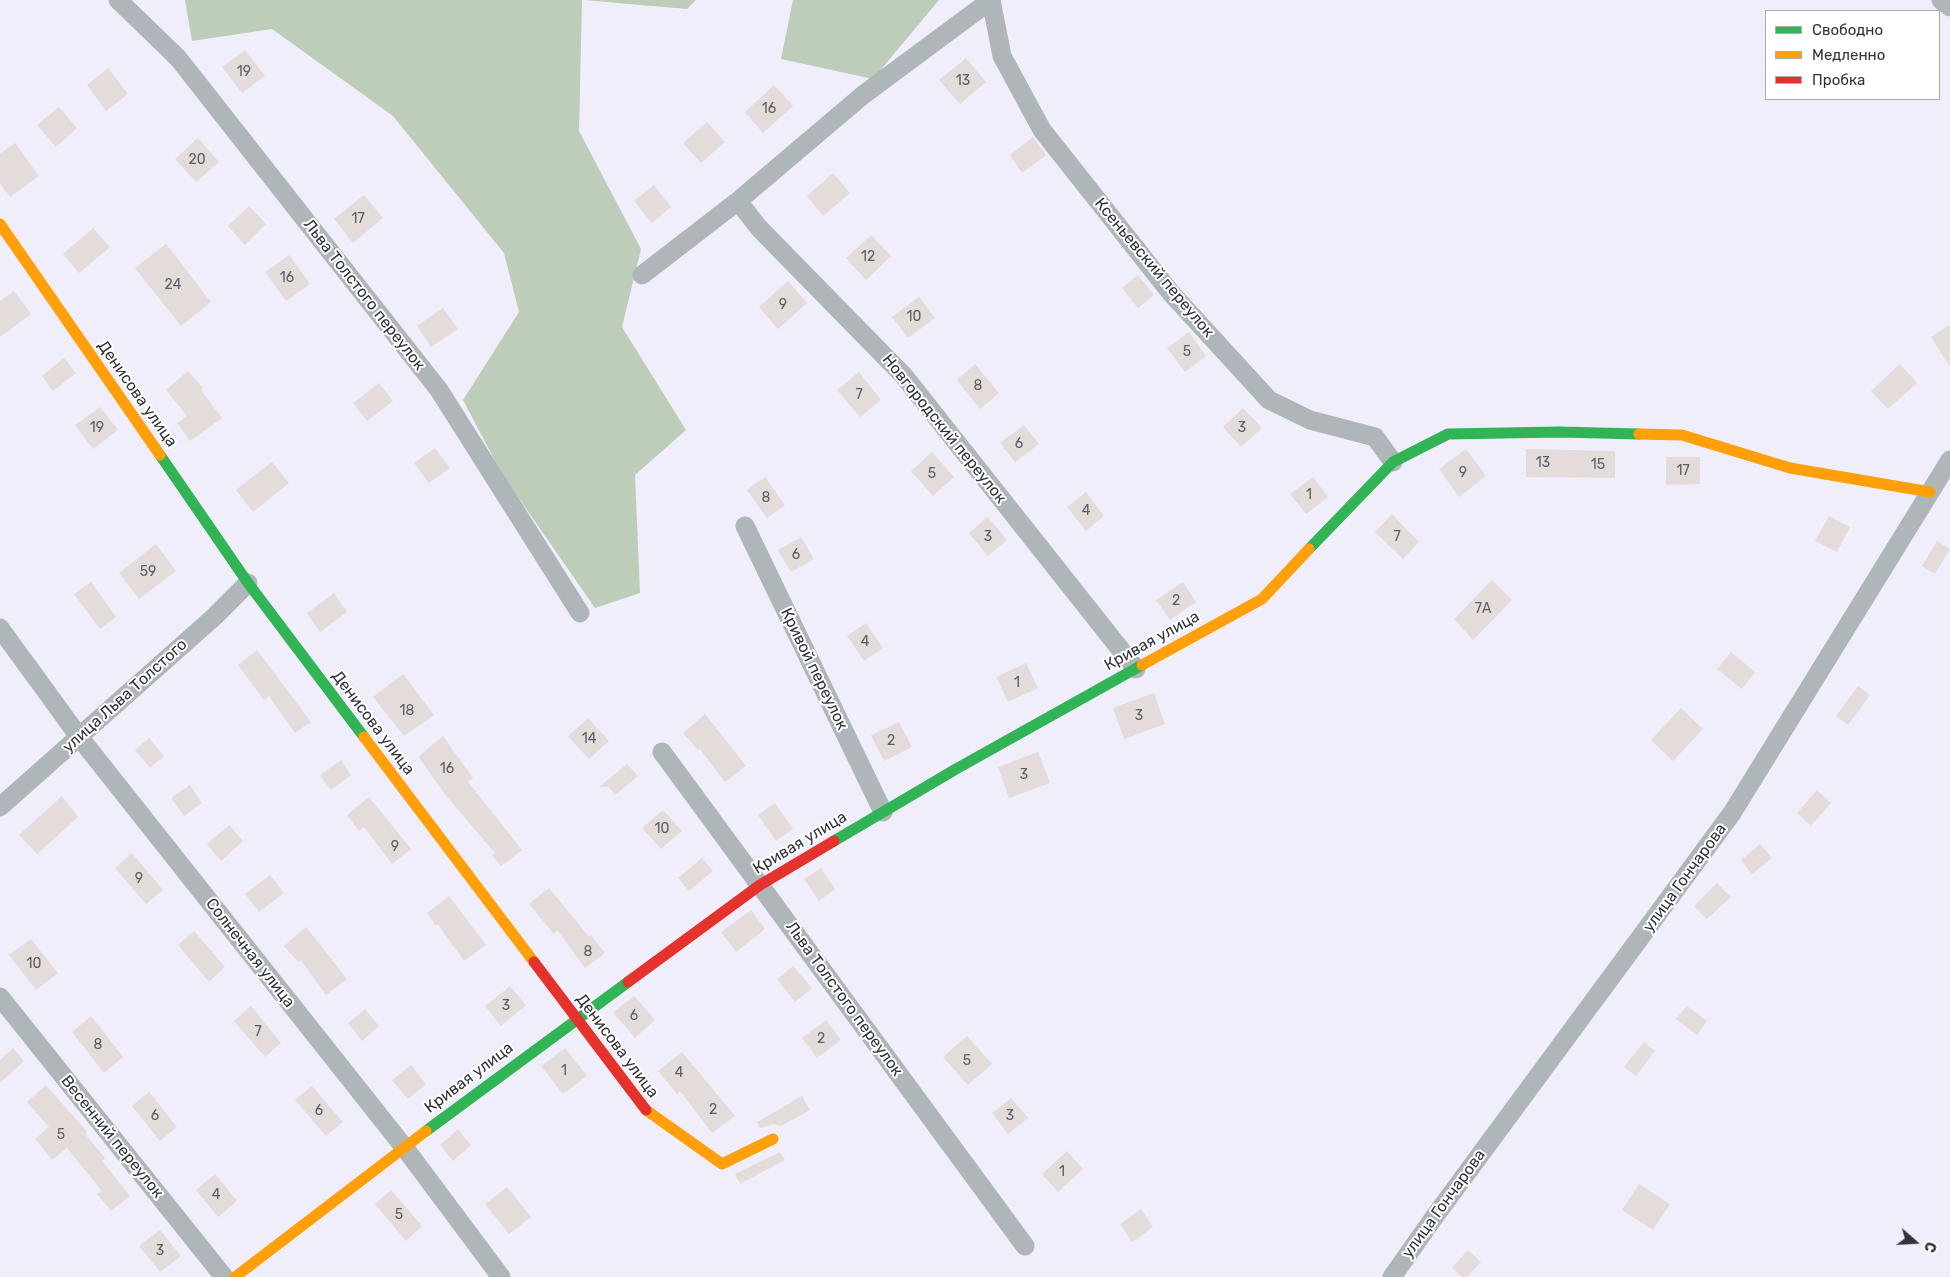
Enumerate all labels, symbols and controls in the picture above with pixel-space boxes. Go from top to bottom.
legend [1765,10,1940,100]
text: Свободно [1812,21,1883,39]
text: Медленно [1812,46,1885,64]
house number: 19 [237,64,251,80]
text: Пробка [1812,71,1865,89]
house number: 13 [956,73,970,89]
house number: 16 [762,101,776,117]
house number: 20 [188,152,206,168]
street label: Ксеньевский переулок [1090,194,1218,342]
house number: 17 [351,211,365,227]
street label: Льва Толстого переулок [299,216,429,374]
house number: 12 [861,249,875,265]
house number: 16 [280,270,294,286]
house number: 24 [165,277,181,293]
house number: 9 [779,297,787,313]
house number: 10 [907,309,921,325]
street label: Денисова улица [93,337,181,451]
house number: 5 [1183,344,1191,360]
street label: Новгородский переулок [878,350,1010,508]
house number: 8 [974,378,982,394]
house number: 7 [855,387,863,403]
house number: 19 [90,420,104,436]
house number: 3 [1238,420,1246,436]
house number: 6 [1015,436,1023,452]
house number: 13 [1536,455,1550,471]
house number: 15 [1591,457,1605,473]
house number: 17 [1676,463,1690,479]
house number: 9 [1459,465,1467,481]
house number: 5 [928,466,936,482]
house number: 1 [1306,487,1312,503]
house number: 8 [762,490,770,506]
house number: 4 [1082,503,1090,519]
house number: 3 [984,529,992,545]
house number: 7 [1393,529,1401,545]
house number: 6 [792,547,800,563]
house number: 59 [140,564,156,580]
house number: 2 [1172,593,1180,609]
house number: 7А [1475,601,1491,617]
street label: Кривой переулок [776,605,852,733]
street label: Кривая улица [1101,607,1203,675]
house number: 4 [861,634,869,650]
street label: улица Льва Толстого [59,635,191,757]
street label: Денисова улица [328,667,418,779]
house number: 1 [1014,675,1020,691]
house number: 18 [400,703,414,719]
house number: 3 [1135,708,1143,724]
house number: 14 [582,731,596,747]
house number: 2 [887,733,895,749]
house number: 16 [440,761,454,777]
house number: 3 [1020,767,1028,783]
street label: Кривая улица [750,807,850,879]
street label: улица Гончарова [1639,820,1731,936]
house number: 10 [655,821,669,837]
house number: 9 [391,839,399,855]
house number: 9 [135,871,143,887]
street label: Солнечная улица [201,894,299,1012]
street label: Льва Толстого переулок [781,918,907,1080]
house number: 8 [584,944,592,960]
house number: 10 [27,956,41,972]
street label: Денисова улица [572,990,662,1102]
house number: 3 [502,998,510,1014]
house number: 6 [630,1008,638,1024]
house number: 7 [254,1024,262,1040]
house number: 2 [817,1031,825,1047]
house number: 8 [94,1037,102,1053]
street label: Кривая улица [421,1038,517,1118]
house number: 5 [963,1053,971,1069]
house number: 1 [561,1063,567,1079]
house number: 4 [675,1065,683,1081]
street label: Весенний переулок [57,1072,167,1202]
house number: 2 [709,1102,717,1118]
house number: 6 [315,1103,323,1119]
house number: 6 [151,1108,159,1124]
house number: 3 [1006,1108,1014,1124]
house number: 5 [57,1127,65,1143]
street label: улица Гончарова [1398,1146,1490,1262]
house number: 1 [1059,1164,1065,1180]
house number: 4 [212,1187,220,1203]
house number: 5 [395,1207,403,1223]
north arrow [1890,1217,1940,1267]
text: С [1920,1240,1939,1254]
house number: 3 [156,1243,164,1259]

